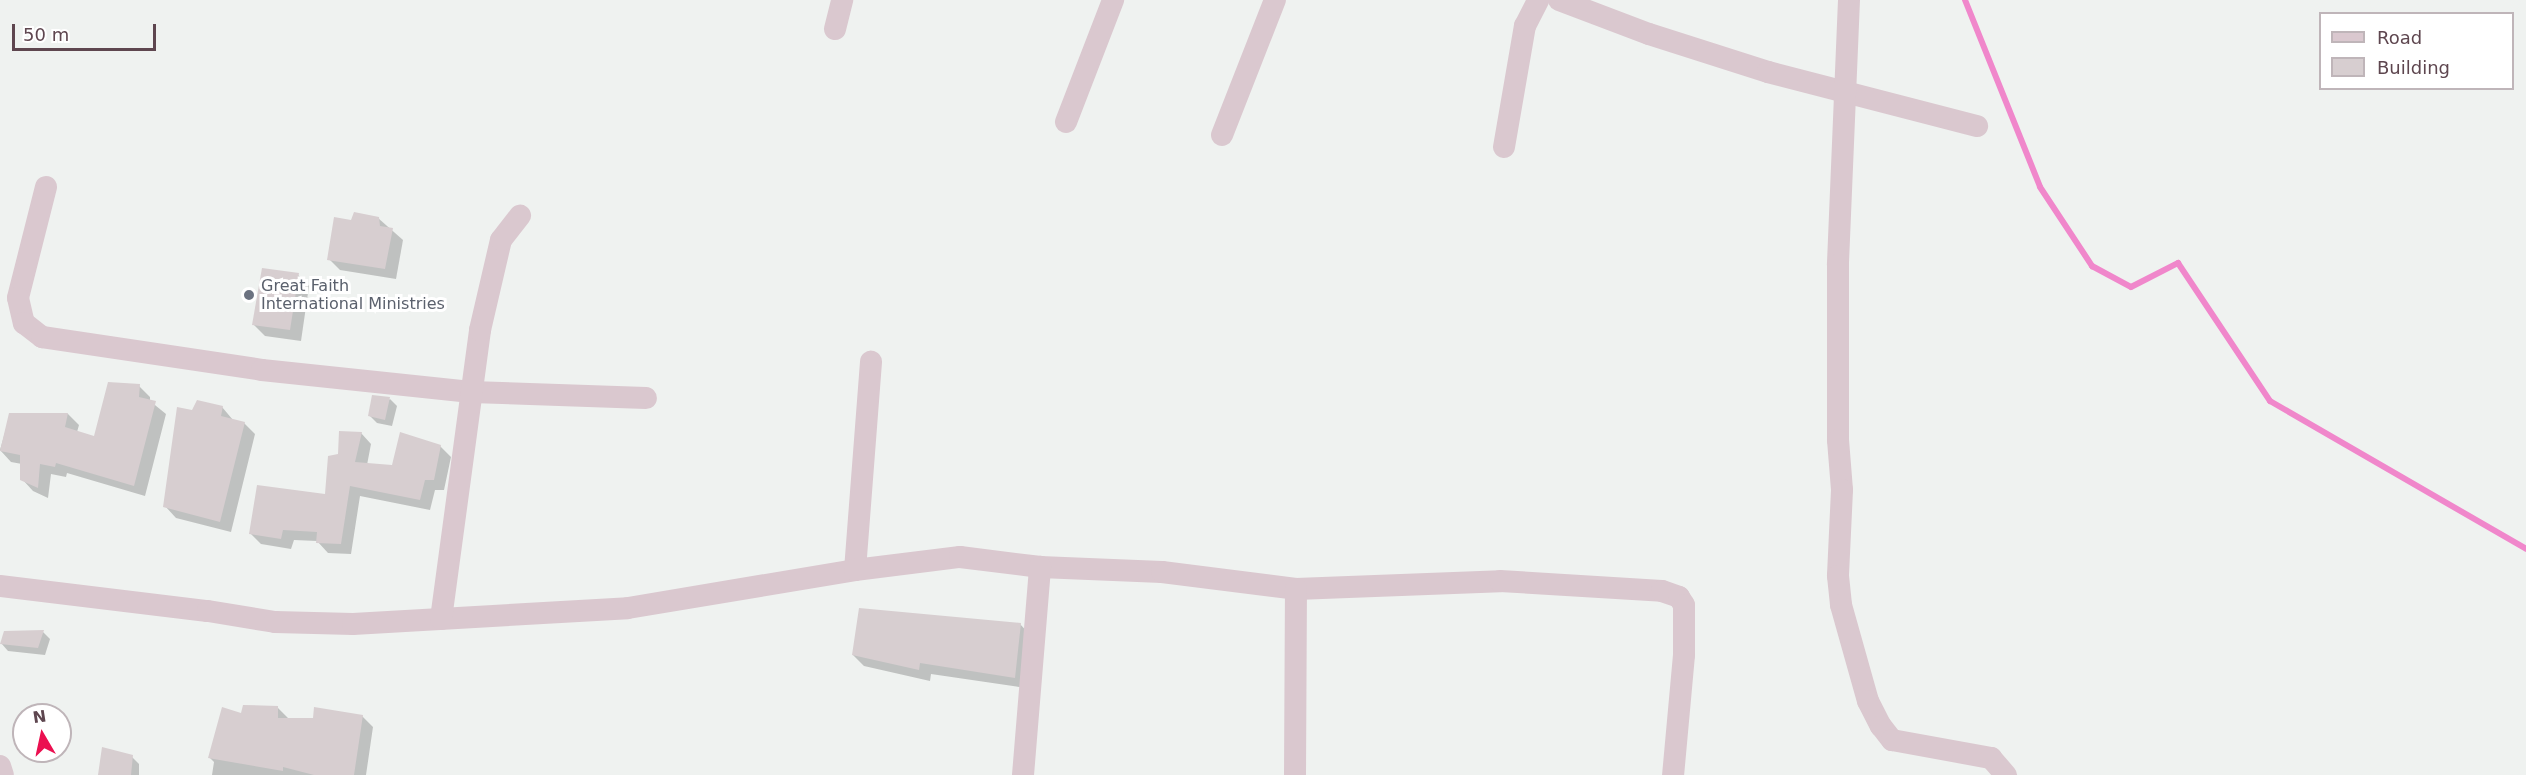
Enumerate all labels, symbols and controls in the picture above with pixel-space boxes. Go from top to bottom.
scale bar [15,12,159,50]
legend [2319,12,2514,90]
text: 50 m [23,24,69,45]
text: Road [2377,27,2422,48]
text: Building [2377,57,2450,78]
place label: Great Faith International Ministries [261,276,445,314]
marker: Great Faith International Ministries [242,288,256,302]
north arrow [12,703,72,763]
text: N [31,706,48,727]

